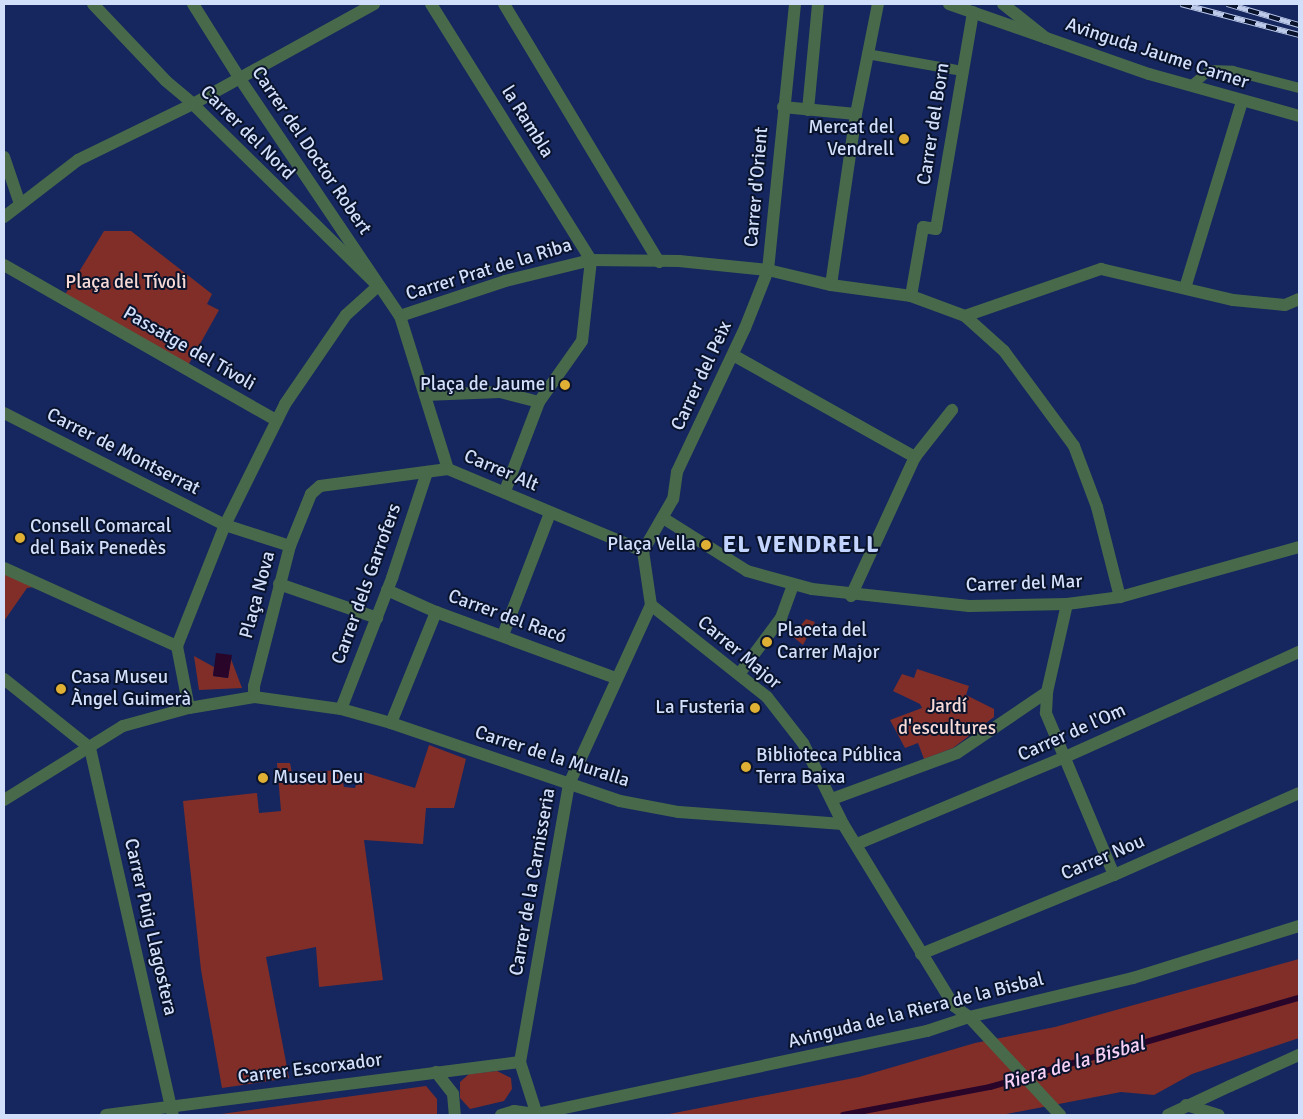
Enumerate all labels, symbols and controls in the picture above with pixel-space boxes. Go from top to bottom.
street label: Avinguda Jaume Carner [1063,14,1251,94]
street label: Carrer del Born [913,61,955,187]
street label: Carrer del Doctor Robert [246,63,376,239]
street label: Carrer del Nord [195,81,299,185]
street label: la Rambla [496,82,558,162]
place label: Mercat del Vendrell [808,117,894,161]
street label: Carrer d'Orient [740,126,774,248]
marker: Mercat del Vendrell [898,133,910,145]
street label: Carrer Prat de la Riba [403,234,575,306]
park label: Plaça del Tívoli [65,272,187,294]
street label: Passatge del Tívoli [119,302,259,396]
street label: Carrer del Peix [667,318,737,434]
place label: Plaça de Jaume I [420,374,555,396]
marker: Plaça de Jaume I [559,379,571,391]
street label: Carrer de Montserrat [43,403,203,501]
street label: Carrer Alt [460,445,542,497]
street label: Carrer dels Garrofers [327,501,407,667]
place label: Consell Comarcal del Baix Penedès [30,516,171,560]
district label: EL VENDRELL [721,531,881,559]
marker: Consell Comarcal del Baix Penedès [14,532,26,544]
place label: Plaça Vella [607,534,696,556]
marker: Plaça Vella [700,539,712,551]
street label: Plaça Nova [235,549,281,641]
street label: Carrer del Mar [965,571,1083,597]
street label: Carrer del Racó [445,585,569,649]
street label: Carrer Major [692,611,786,695]
place label: Placeta del Carrer Major [777,620,879,664]
marker: Placeta del Carrer Major [761,636,773,648]
place label: Casa Museu Àngel Guimerà [71,667,191,711]
marker: Casa Museu Àngel Guimerà [55,683,67,695]
park label: Jardí d'escultures [898,696,996,740]
place label: La Fusteria [655,697,745,719]
street label: Carrer de l'Om [1015,699,1129,767]
marker: La Fusteria [749,702,761,714]
street label: Carrer de la Muralla [472,721,632,793]
place label: Biblioteca Pública Terra Baixa [756,745,902,789]
marker: Biblioteca Pública Terra Baixa [740,761,752,773]
place label: Museu Deu [273,767,363,789]
marker: Museu Deu [257,772,269,784]
street label: Carrer de la Carnisseria [505,786,561,978]
street label: Carrer Nou [1058,830,1148,886]
street label: Carrer Puig Llagostera [119,836,181,1018]
street label: Avinguda de la Riera de la Bisbal [786,968,1046,1054]
water label: Riera de la Bisbal [999,1031,1147,1095]
street label: Carrer Escorxador [236,1049,384,1089]

